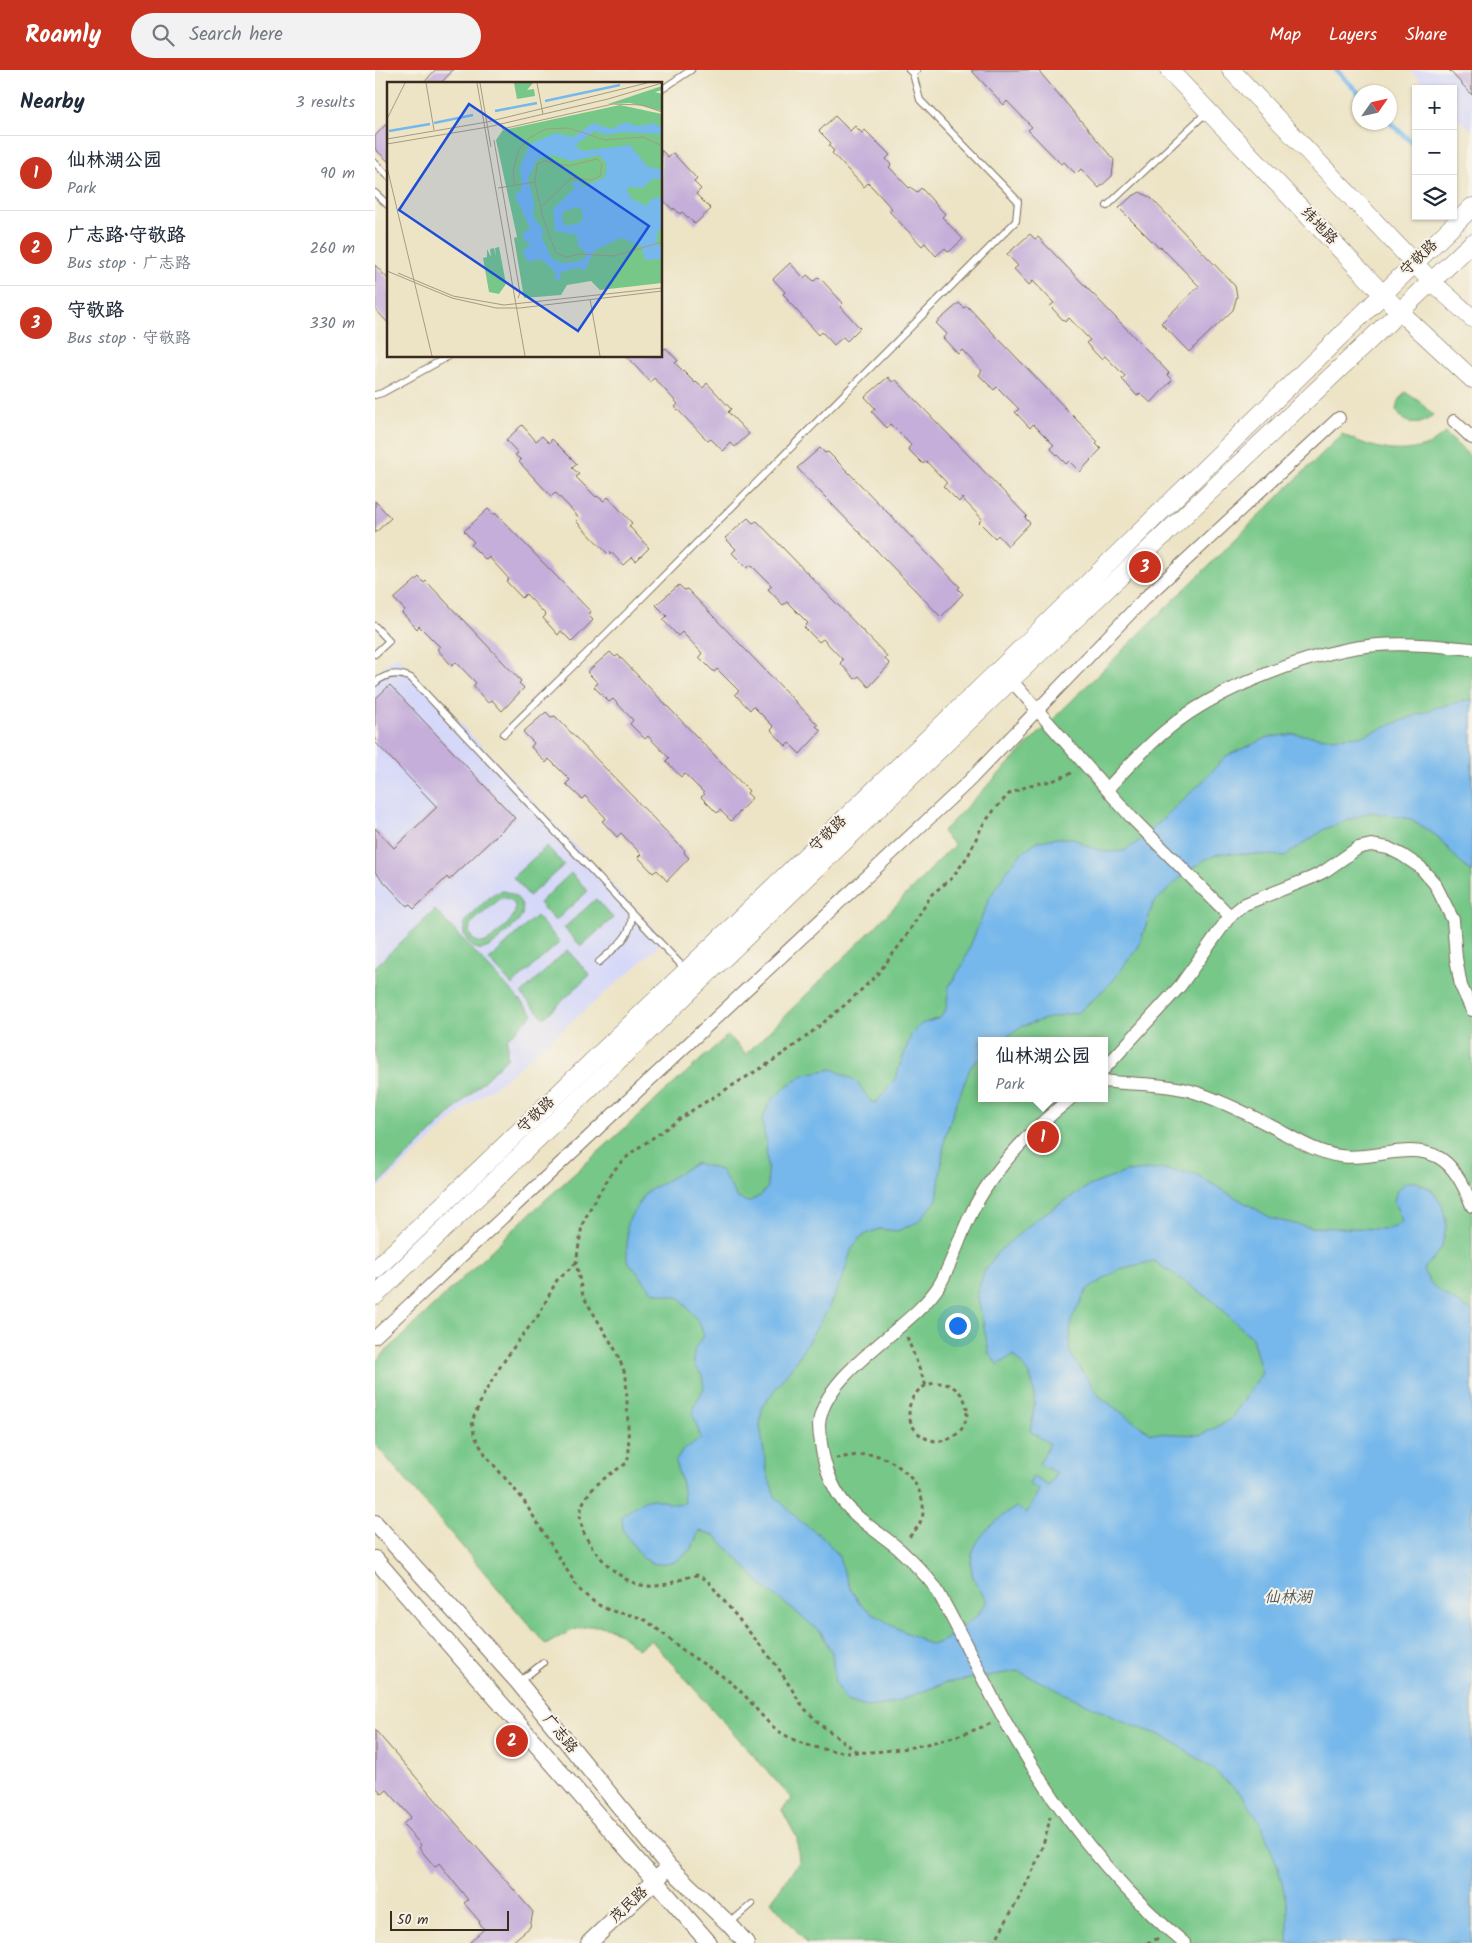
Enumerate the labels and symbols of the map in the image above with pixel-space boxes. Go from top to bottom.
inset map [387,82,663,358]
north arrow [1352,85,1397,130]
street label: 纬地路 [1295,201,1343,251]
street label: 守敬路 [1394,234,1444,282]
pin: 3 [1129,548,1161,586]
street label: 守敬路 [803,810,853,858]
street label: 守敬路 [511,1091,561,1139]
pin: 1 [1027,1118,1059,1156]
your location [945,1313,971,1339]
water label: 仙林湖 [1264,1585,1314,1610]
street label: 广志路 [537,1709,583,1759]
pin: 2 [496,1722,528,1760]
street label: 茂民路 [604,1881,654,1929]
scale bar [390,1908,509,1931]

